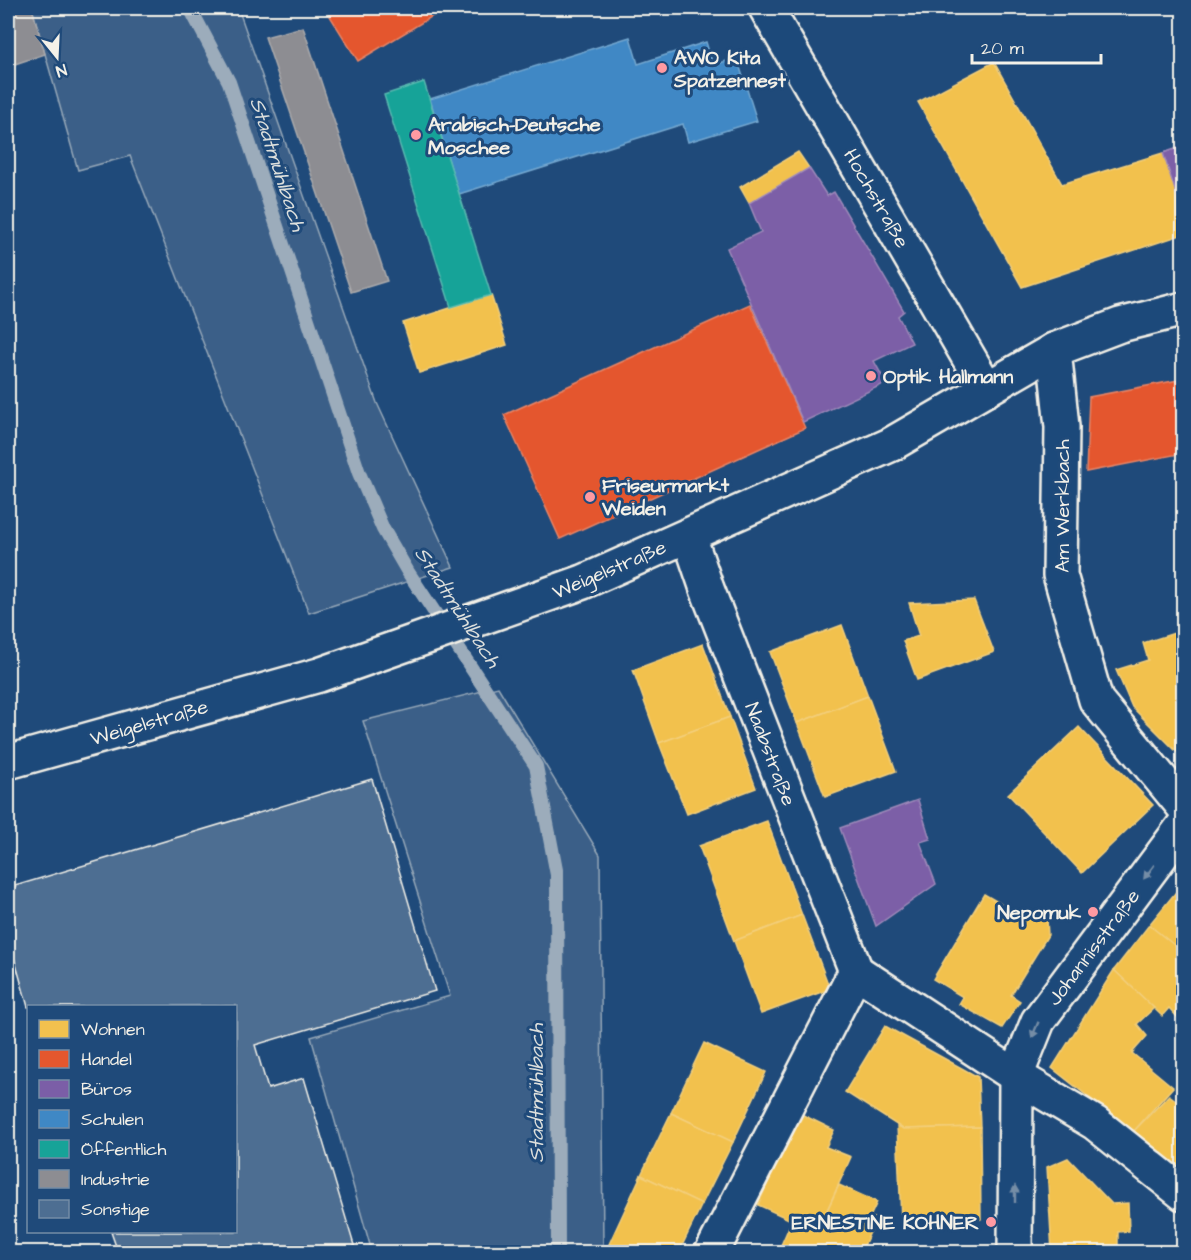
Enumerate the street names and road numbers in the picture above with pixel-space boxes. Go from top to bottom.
street label: Hochstraße [836,144,916,253]
street label: Am Werkbach [1049,439,1077,573]
street label: Weigelstraße [548,533,671,607]
street label: Weigelstraße [87,693,212,754]
street label: Naabstraße [738,699,803,810]
street label: Johannisstraße [1041,883,1147,1012]

